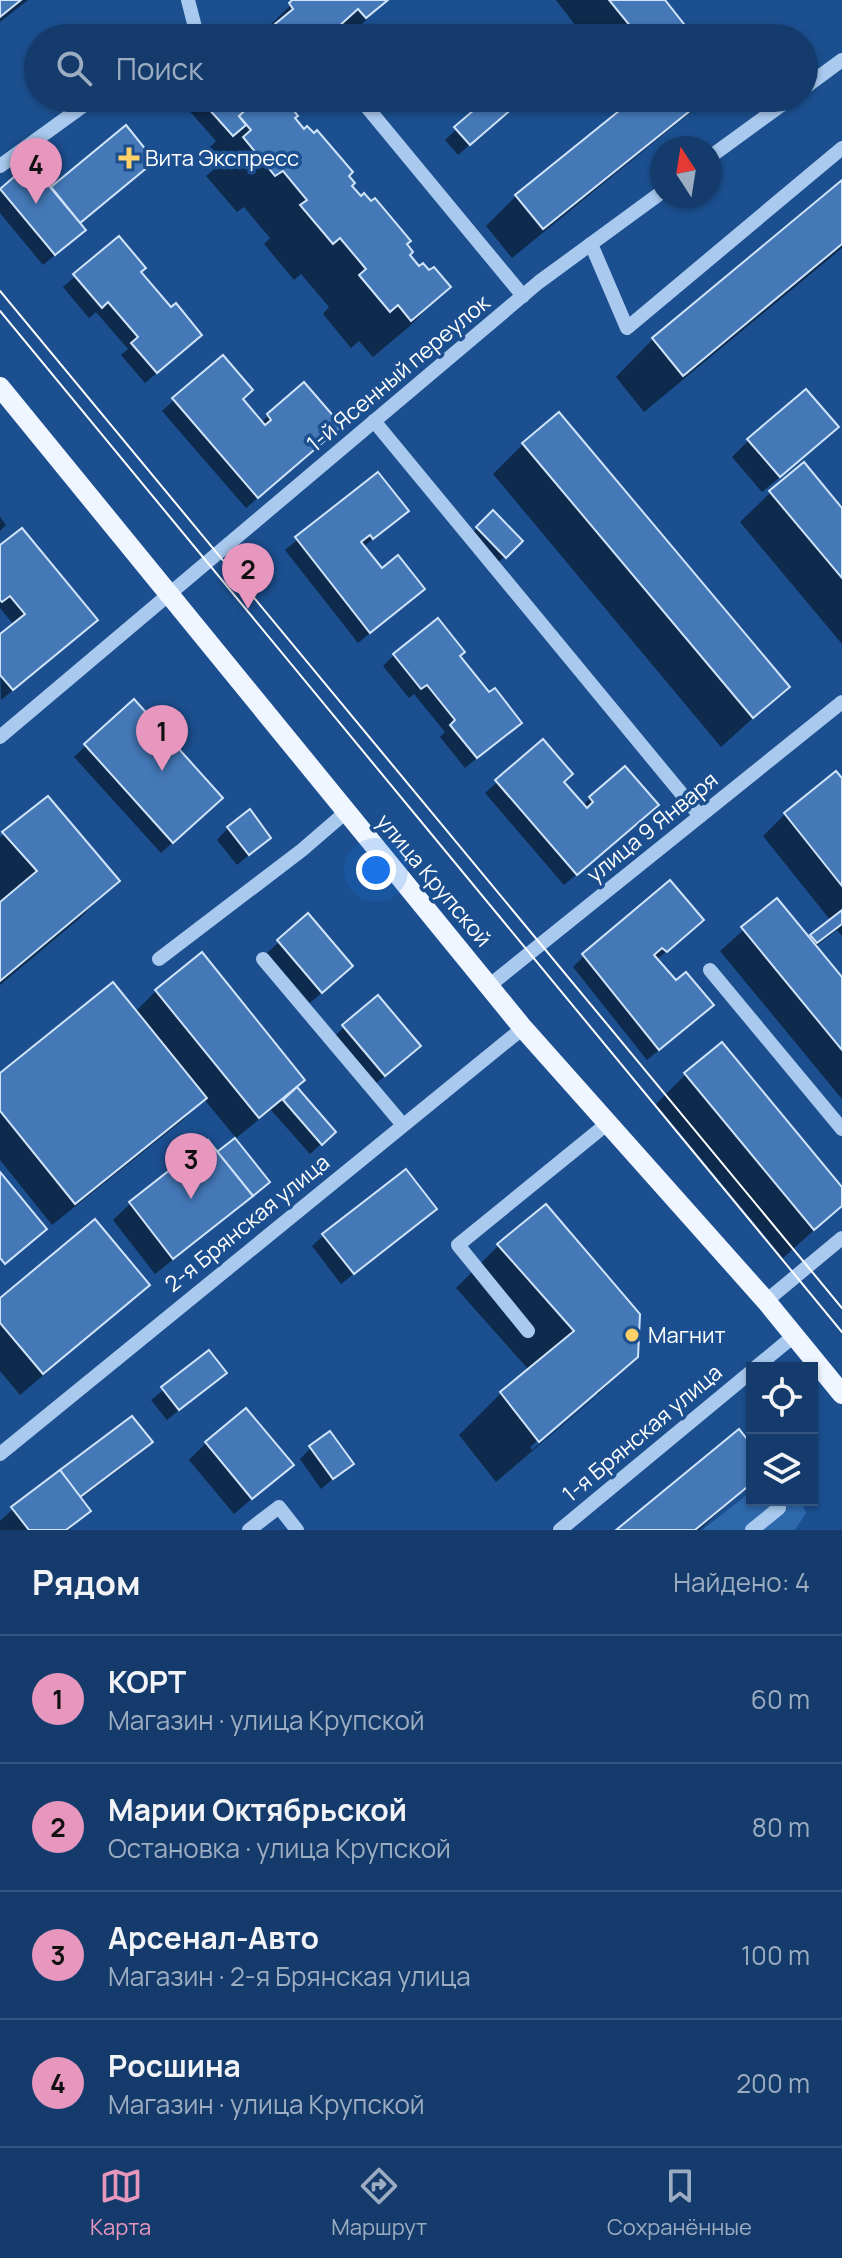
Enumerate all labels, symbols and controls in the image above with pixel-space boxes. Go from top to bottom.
search box [24,24,818,112]
icon: search [52,46,96,90]
text: Поиск [116,48,203,89]
north arrow [650,136,722,208]
pin: 4 [10,138,62,204]
place label: Вита Экспресс [145,143,299,173]
marker: Вита Экспресс [120,149,138,167]
street label: 1-й Ясенный переулок [300,287,497,458]
pin: 2 [222,543,274,609]
pin: 1 [136,705,188,771]
street label: улица 9 Января [580,765,724,889]
street label: улица Крупской [370,807,498,953]
your location [356,850,396,890]
pin: 3 [165,1133,217,1199]
street label: 2-я Брянская улица [158,1147,336,1299]
place label: Магнит [648,1320,726,1350]
marker: Магнит [623,1326,641,1344]
street label: 1-я Брянская улица [556,1357,728,1509]
map controls [746,1362,818,1506]
button: locate [746,1362,818,1434]
button: layers [746,1434,818,1506]
text: Рядом [32,1559,141,1605]
text: Найдено: 4 [673,1564,810,1600]
text: КОРТ [108,1661,186,1702]
text: 1 [52,1681,64,1717]
text: 60 m [751,1681,810,1717]
text: Магазин · улица Крупской [108,1702,425,1738]
text: Марии Октябрьской [108,1789,407,1830]
text: 2 [50,1809,66,1845]
text: 80 m [752,1809,810,1845]
text: Остановка · улица Крупской [108,1830,451,1866]
text: Арсенал-Авто [108,1917,319,1958]
text: 3 [50,1937,66,1973]
text: 100 m [741,1937,810,1973]
text: Магазин · 2-я Брянская улица [108,1958,471,1994]
text: Росшина [108,2045,241,2086]
text: 4 [50,2065,66,2101]
text: 200 m [736,2065,810,2101]
text: Магазин · улица Крупской [108,2086,425,2122]
tab: Карта [90,2164,151,2242]
tab: Маршрут [331,2164,427,2242]
tab: Сохранённые [607,2164,752,2242]

